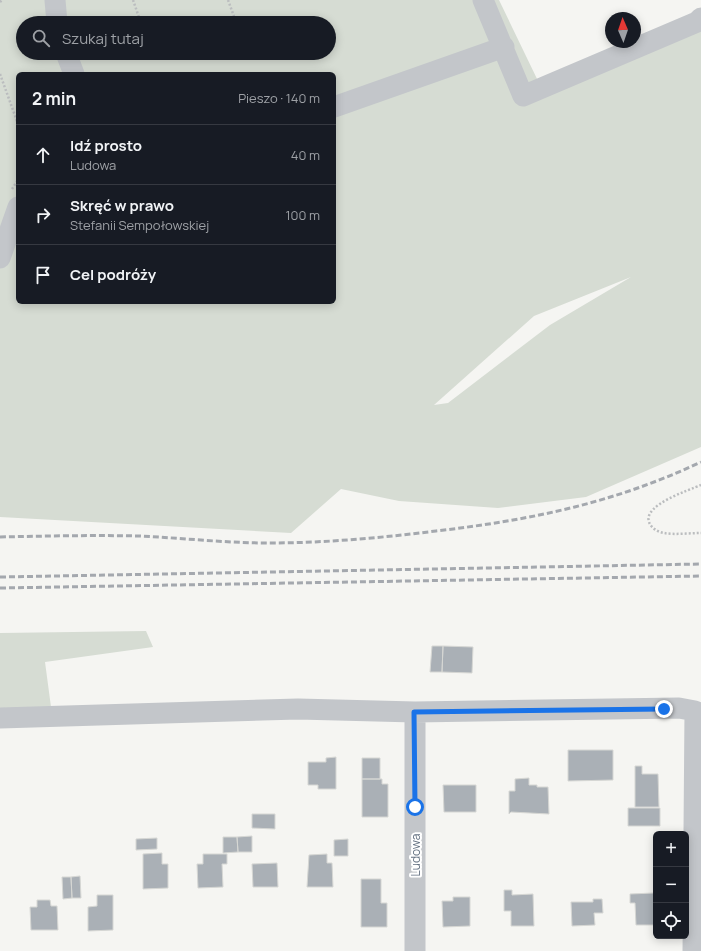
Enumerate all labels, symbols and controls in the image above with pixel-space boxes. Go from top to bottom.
north arrow [605,12,641,48]
search box [16,16,336,60]
icon: search [30,27,52,49]
text: Szukaj tutaj [62,28,144,49]
text: 2 min [32,87,76,110]
text: Pieszo · 140 m [238,89,320,107]
text: Idź prosto [70,135,142,156]
icon: ahead [32,144,54,166]
text: 40 m [291,146,320,164]
text: Ludowa [70,156,116,174]
text: Skręć w prawo [70,195,174,216]
icon: right [32,204,54,226]
text: 100 m [285,206,320,224]
text: Stefanii Sempołowskiej [70,216,209,234]
icon: arrive [32,264,54,286]
text: Cel podróży [70,264,156,285]
route end [655,700,673,718]
route start [406,798,424,816]
map controls [653,831,689,939]
button: + [653,831,689,867]
street label: Ludowa [407,834,424,876]
button: − [653,867,689,903]
button: locate [653,903,689,939]

